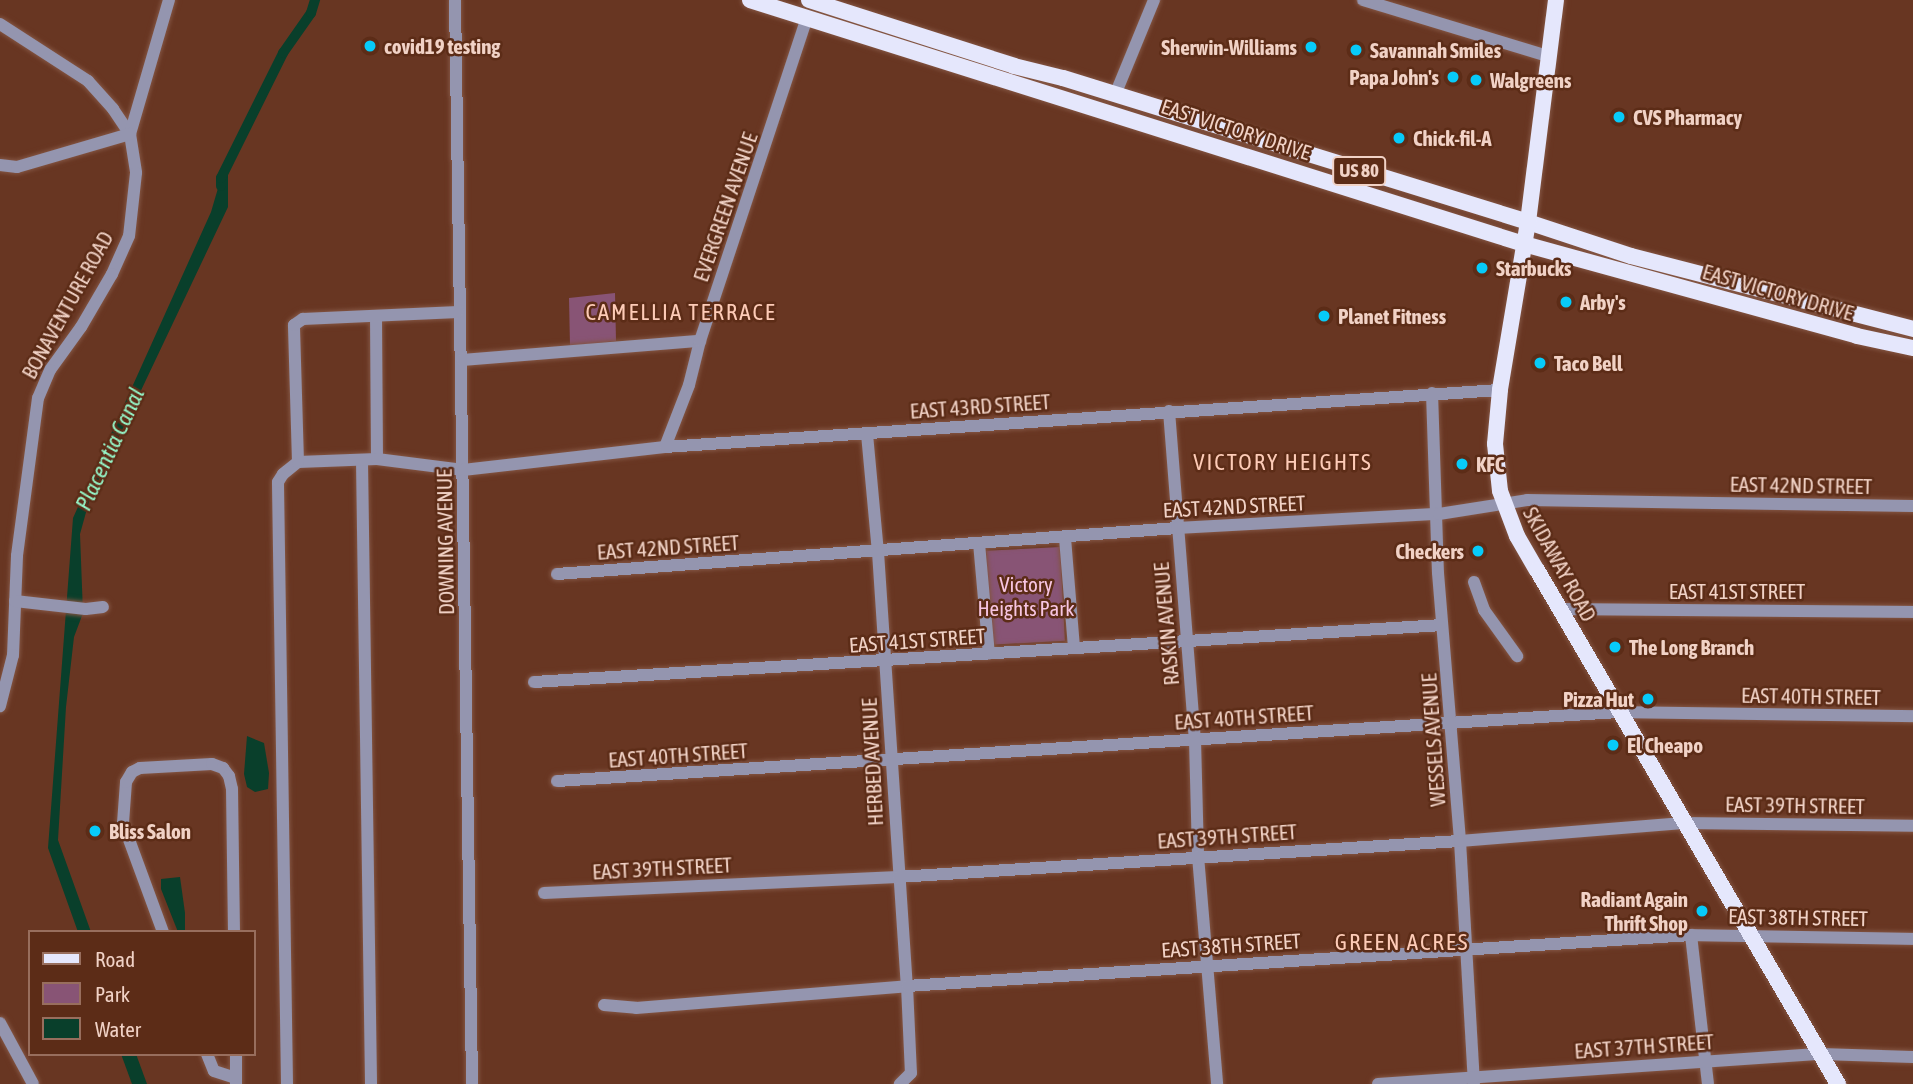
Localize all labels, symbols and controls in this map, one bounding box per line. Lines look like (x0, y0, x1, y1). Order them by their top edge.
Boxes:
place label: covid19 testing (384, 33, 500, 59)
place label: Sherwin-Williams (1161, 34, 1297, 60)
place label: Savannah Smiles (1370, 37, 1501, 63)
marker: covid19 testing (362, 38, 378, 54)
marker: Sherwin-Williams (1303, 39, 1319, 55)
marker: Savannah Smiles (1348, 42, 1364, 58)
place label: Papa John's (1349, 64, 1439, 90)
place label: Walgreens (1490, 67, 1571, 93)
marker: Papa John's (1445, 69, 1461, 85)
marker: Walgreens (1468, 72, 1484, 88)
street label: EAST VICTORY DRIVE (1158, 93, 1314, 165)
place label: CVS Pharmacy (1633, 104, 1742, 130)
marker: CVS Pharmacy (1611, 109, 1627, 125)
place label: Chick-fil-A (1413, 125, 1491, 151)
street label: EVERGREEN AVENUE (688, 129, 762, 285)
marker: Chick-fil-A (1391, 130, 1407, 146)
road number: US 80 (1331, 155, 1387, 186)
street label: BONAVENTURE ROAD (16, 227, 118, 383)
place label: Starbucks (1496, 255, 1571, 281)
street label: EAST VICTORY DRIVE (1700, 258, 1856, 326)
marker: Starbucks (1474, 260, 1490, 276)
place label: Arby's (1580, 289, 1626, 315)
marker: Arby's (1558, 294, 1574, 310)
district label: CAMELLIA TERRACE (587, 298, 775, 326)
place label: Planet Fitness (1338, 303, 1446, 329)
marker: Planet Fitness (1316, 308, 1332, 324)
place label: Taco Bell (1554, 350, 1623, 376)
marker: Taco Bell (1532, 355, 1548, 371)
water label: Placentia Canal (69, 383, 151, 515)
street label: EAST 43RD STREET (909, 389, 1051, 423)
district label: VICTORY HEIGHTS (1195, 448, 1371, 476)
place label: KFC (1476, 451, 1504, 477)
marker: KFC (1454, 456, 1470, 472)
street label: DOWNING AVENUE (431, 469, 459, 615)
street label: EAST 42ND STREET (1730, 471, 1872, 499)
street label: EAST 42ND STREET (1162, 490, 1306, 522)
street label: SKIDAWAY ROAD (1518, 502, 1602, 626)
street label: EAST 42ND STREET (596, 529, 740, 565)
place label: Checkers (1395, 538, 1464, 564)
marker: Checkers (1470, 543, 1486, 559)
street label: RASKIN AVENUE (1148, 561, 1184, 687)
park label: Victory Heights Park (977, 571, 1075, 621)
street label: EAST 41ST STREET (1669, 578, 1805, 604)
street label: EAST 41ST STREET (848, 623, 986, 657)
place label: The Long Branch (1629, 634, 1754, 660)
marker: The Long Branch (1607, 639, 1623, 655)
street label: WESSELS AVENUE (1416, 673, 1450, 807)
street label: EAST 40TH STREET (1741, 682, 1881, 710)
place label: Pizza Hut (1563, 686, 1634, 712)
marker: Pizza Hut (1640, 691, 1656, 707)
street label: HERBED AVENUE (856, 697, 888, 827)
street label: EAST 40TH STREET (1173, 700, 1315, 734)
place label: El Cheapo (1627, 732, 1703, 758)
marker: El Cheapo (1605, 737, 1621, 753)
street label: EAST 40TH STREET (607, 738, 749, 772)
street label: EAST 39TH STREET (1725, 791, 1865, 819)
place label: Bliss Salon (109, 818, 191, 844)
street label: EAST 39TH STREET (1156, 819, 1298, 853)
marker: Bliss Salon (87, 823, 103, 839)
street label: EAST 39TH STREET (592, 852, 732, 884)
place label: Radiant Again Thrift Shop (1580, 886, 1688, 936)
marker: Radiant Again Thrift Shop (1694, 903, 1710, 919)
street label: EAST 38TH STREET (1728, 903, 1868, 931)
street label: EAST 38TH STREET (1160, 928, 1302, 962)
district label: GREEN ACRES (1336, 928, 1468, 956)
legend (28, 930, 256, 1056)
text: Road (95, 947, 135, 971)
text: Park (95, 982, 130, 1006)
text: Water (95, 1017, 141, 1041)
street label: EAST 37TH STREET (1573, 1029, 1715, 1063)

